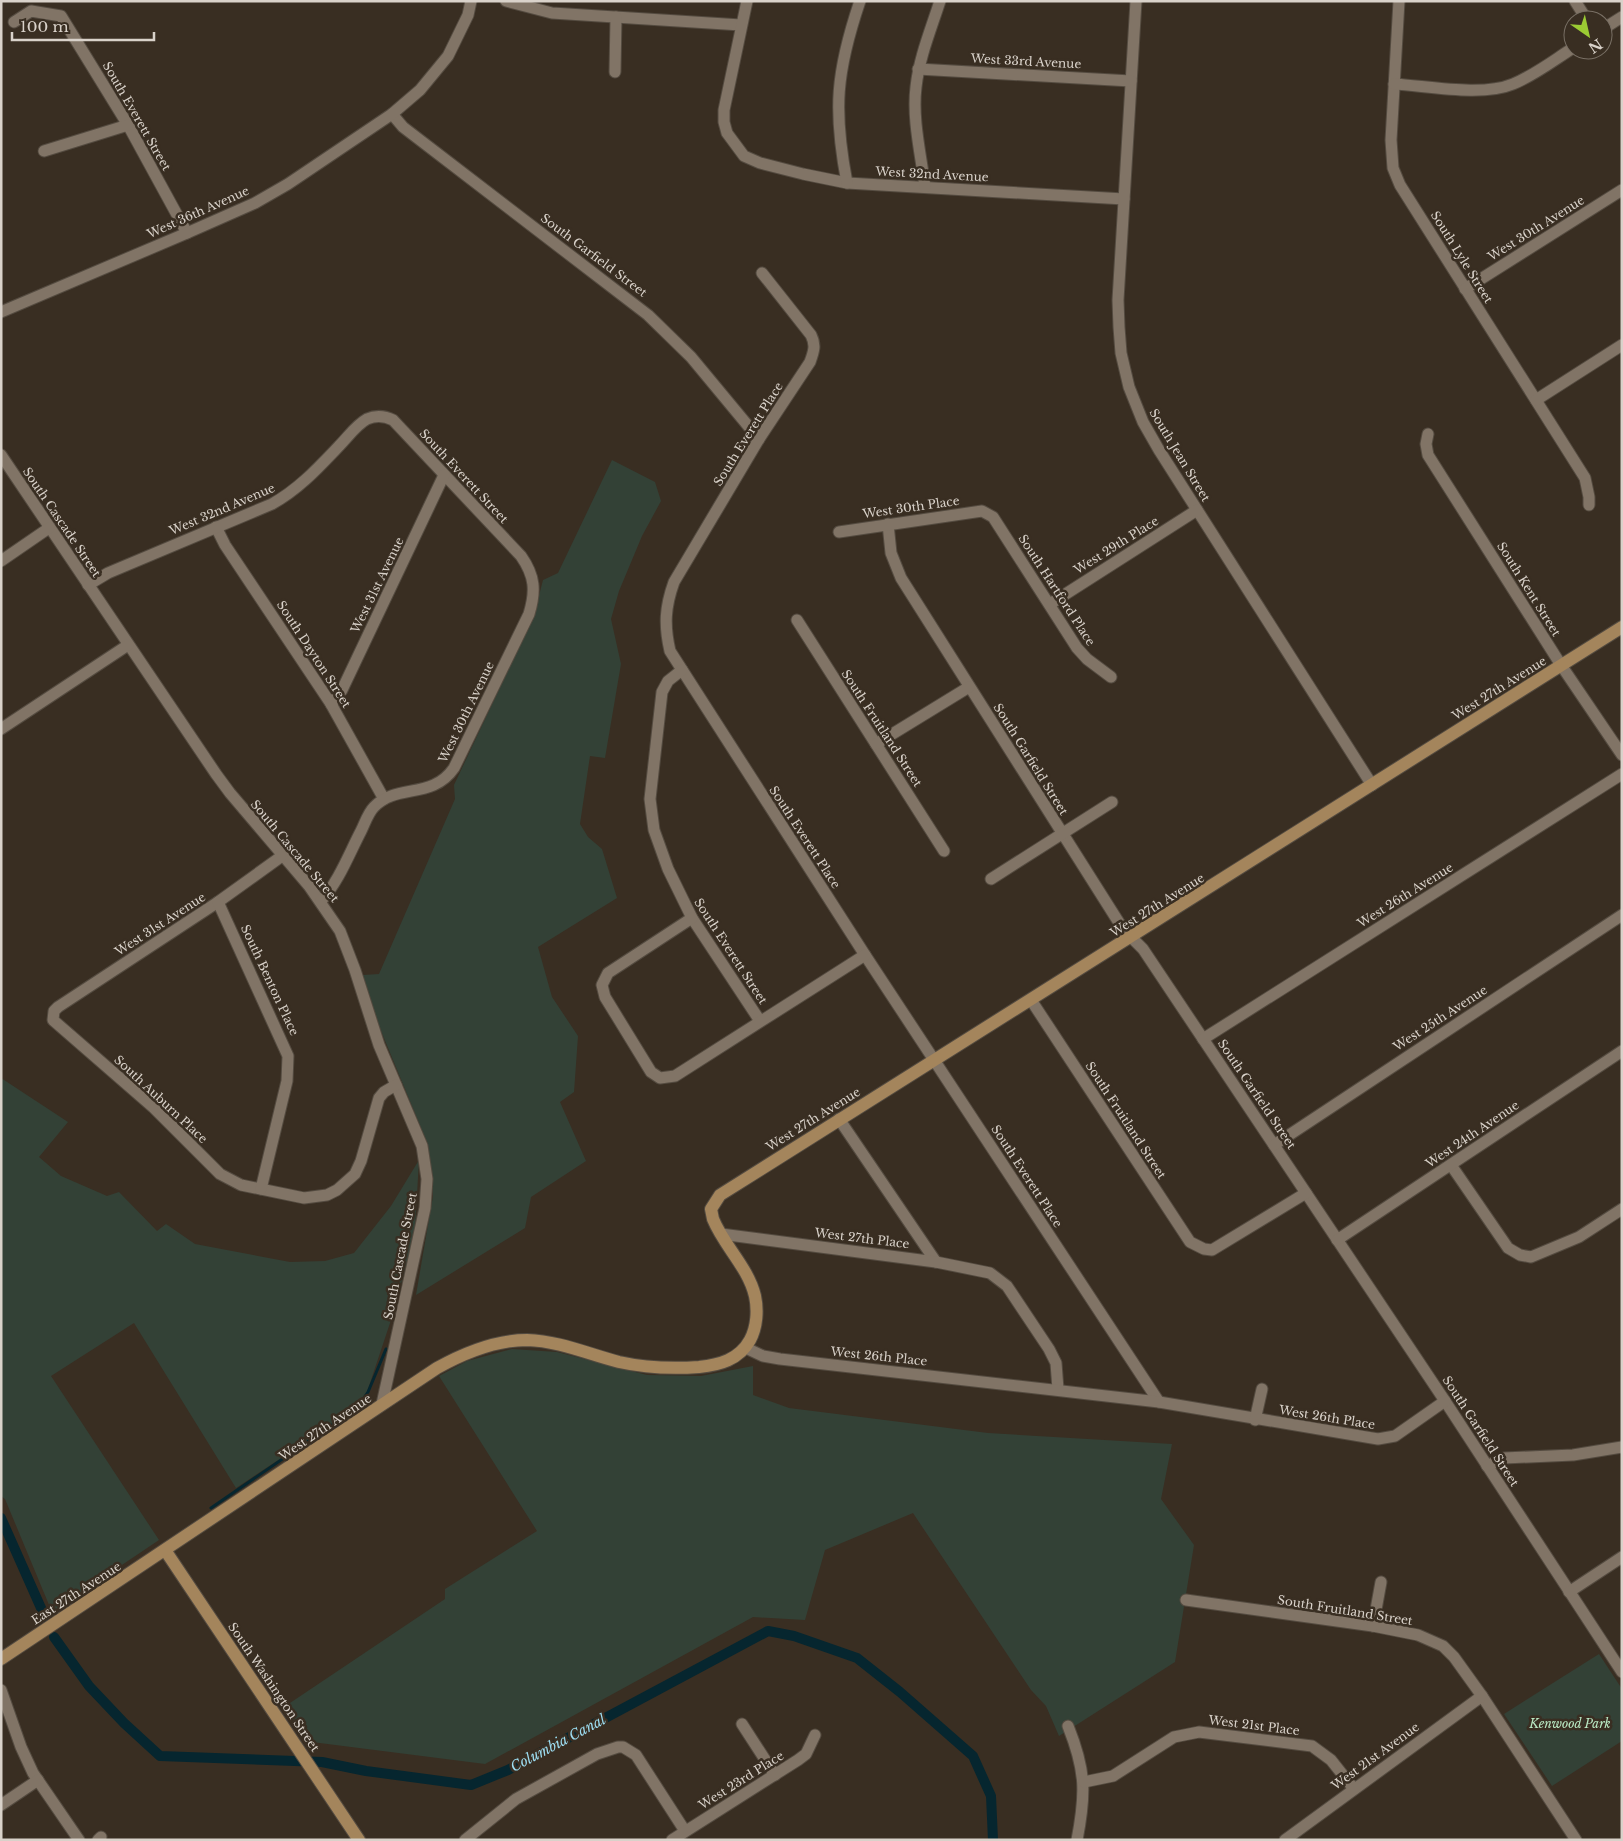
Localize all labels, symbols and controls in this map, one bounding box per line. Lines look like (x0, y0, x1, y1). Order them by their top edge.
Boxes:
scale bar (12, 10, 155, 42)
north arrow (1563, 10, 1613, 60)
text: 100 m (20, 17, 69, 36)
text: N (1585, 35, 1606, 57)
street label: West 33rd Avenue (969, 51, 1082, 71)
street label: South Everett Street (100, 59, 175, 174)
street label: West 32nd Avenue (874, 163, 989, 184)
street label: West 36th Avenue (144, 183, 251, 242)
street label: West 30th Avenue (1484, 192, 1587, 264)
street label: South Lyle Street (1428, 208, 1497, 306)
street label: South Garfield Street (538, 210, 650, 300)
street label: South Everett Place (710, 379, 786, 489)
street label: South Jean Street (1146, 406, 1214, 505)
street label: South Everett Street (416, 426, 512, 527)
street label: South Cascade Street (20, 464, 105, 580)
street label: West 32nd Avenue (166, 480, 277, 538)
street label: West 30th Place (861, 493, 961, 521)
street label: West 29th Place (1070, 513, 1161, 578)
street label: South Hartford Place (1015, 531, 1099, 649)
street label: West 31st Avenue (347, 534, 407, 636)
street label: South Kent Street (1494, 539, 1564, 639)
street label: South Dayton Street (274, 598, 354, 711)
street label: West 27th Avenue (1448, 653, 1549, 724)
street label: West 30th Avenue (435, 659, 497, 766)
street label: South Fruitland Street (838, 667, 926, 790)
street label: South Garfield Street (990, 700, 1072, 818)
street label: South Everett Place (766, 783, 844, 891)
street label: South Cascade Street (248, 797, 343, 906)
street label: West 26th Avenue (1354, 859, 1456, 931)
street label: West 27th Avenue (1106, 870, 1207, 941)
street label: West 31st Avenue (111, 889, 208, 959)
street label: South Everett Street (691, 895, 771, 1007)
street label: South Benton Place (238, 922, 302, 1038)
street label: West 25th Avenue (1389, 982, 1490, 1055)
street label: South Garfield Street (1215, 1036, 1300, 1152)
street label: South Auburn Place (111, 1052, 211, 1146)
street label: South Fruitland Street (1082, 1059, 1170, 1182)
street label: West 27th Avenue (762, 1084, 863, 1155)
street label: West 24th Avenue (1422, 1097, 1522, 1171)
street label: South Everett Place (988, 1122, 1066, 1230)
street label: South Cascade Street (380, 1191, 420, 1321)
street label: West 27th Place (813, 1225, 910, 1251)
street label: West 26th Place (829, 1343, 928, 1369)
street label: South Garfield Street (1440, 1373, 1523, 1490)
street label: West 27th Avenue (275, 1390, 374, 1464)
street label: West 26th Place (1277, 1402, 1376, 1432)
street label: East 27th Avenue (28, 1558, 124, 1628)
street label: South Fruitland Street (1276, 1592, 1414, 1628)
street label: South Washington Street (225, 1620, 323, 1755)
water label: Columbia Canal (507, 1710, 609, 1776)
street label: West 21st Place (1207, 1712, 1301, 1738)
park label: Kenwood Park (1528, 1716, 1611, 1731)
street label: West 21st Avenue (1327, 1719, 1422, 1793)
street label: West 23rd Place (695, 1748, 786, 1813)

